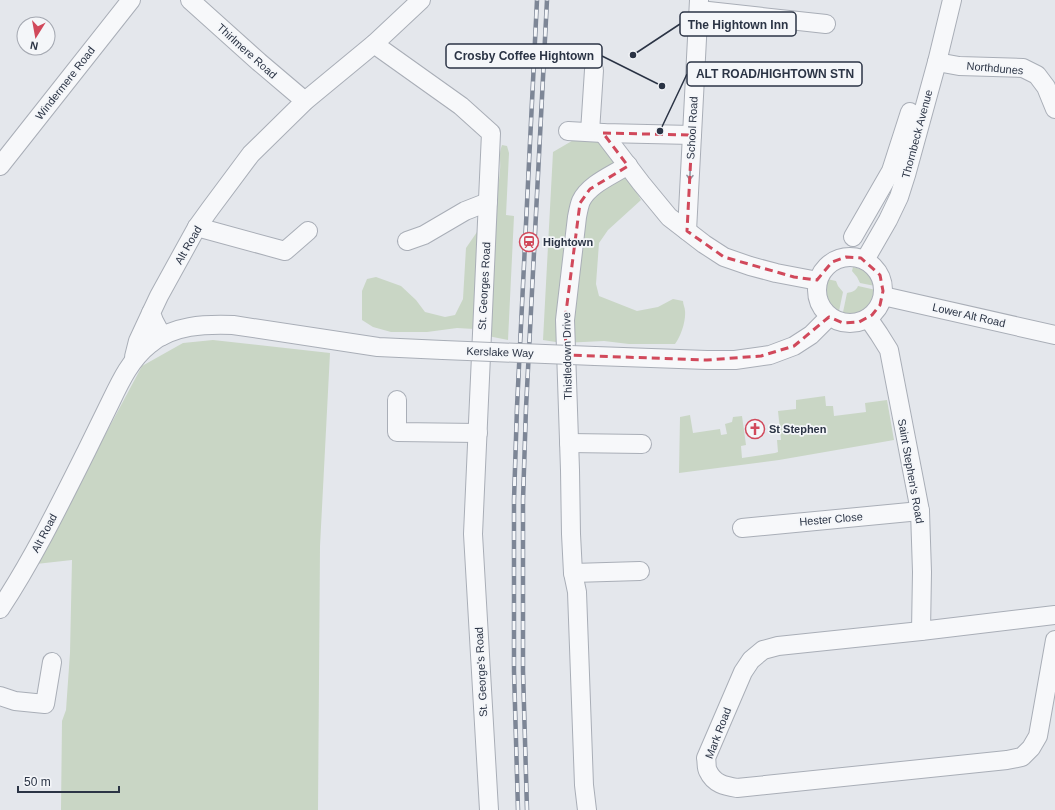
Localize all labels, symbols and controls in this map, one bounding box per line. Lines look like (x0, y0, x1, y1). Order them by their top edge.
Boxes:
callout: The Hightown Inn (680, 12, 796, 36)
north arrow (16, 16, 56, 56)
text: The Hightown Inn (688, 18, 788, 32)
street label: Thirlmere Road (215, 21, 279, 81)
text: N (29, 39, 39, 52)
street label: Windermere Road (33, 44, 97, 122)
callout: Crosby Coffee Hightown (446, 44, 602, 68)
text: Crosby Coffee Hightown (454, 49, 594, 63)
street label: Northdunes (966, 60, 1024, 76)
callout: ALT ROAD/HIGHTOWN STN (687, 62, 862, 86)
text: ALT ROAD/HIGHTOWN STN (696, 67, 854, 81)
street label: Thornbeck Avenue (899, 88, 935, 180)
street label: School Road (684, 96, 700, 160)
one-way arrow (686, 167, 694, 180)
street label: Alt Road (172, 224, 204, 266)
station icon: Hightown (518, 231, 540, 253)
place label: Hightown (543, 236, 593, 248)
street label: St. Georges Road (476, 242, 492, 330)
street label: Lower Alt Road (931, 301, 1007, 329)
street label: Thistledown Drive (560, 312, 574, 400)
street label: Kerslake Way (466, 345, 534, 359)
church icon: St Stephen (744, 418, 766, 440)
street label: Saint Stephen's Road (896, 418, 926, 524)
place label: St Stephen (769, 423, 827, 435)
street label: Hester Close (799, 510, 863, 528)
street label: Alt Road (29, 512, 59, 554)
street label: St. George's Road (473, 627, 489, 717)
street label: Mark Road (703, 706, 733, 760)
scale bar (18, 768, 119, 794)
text: 50 m (24, 775, 51, 789)

